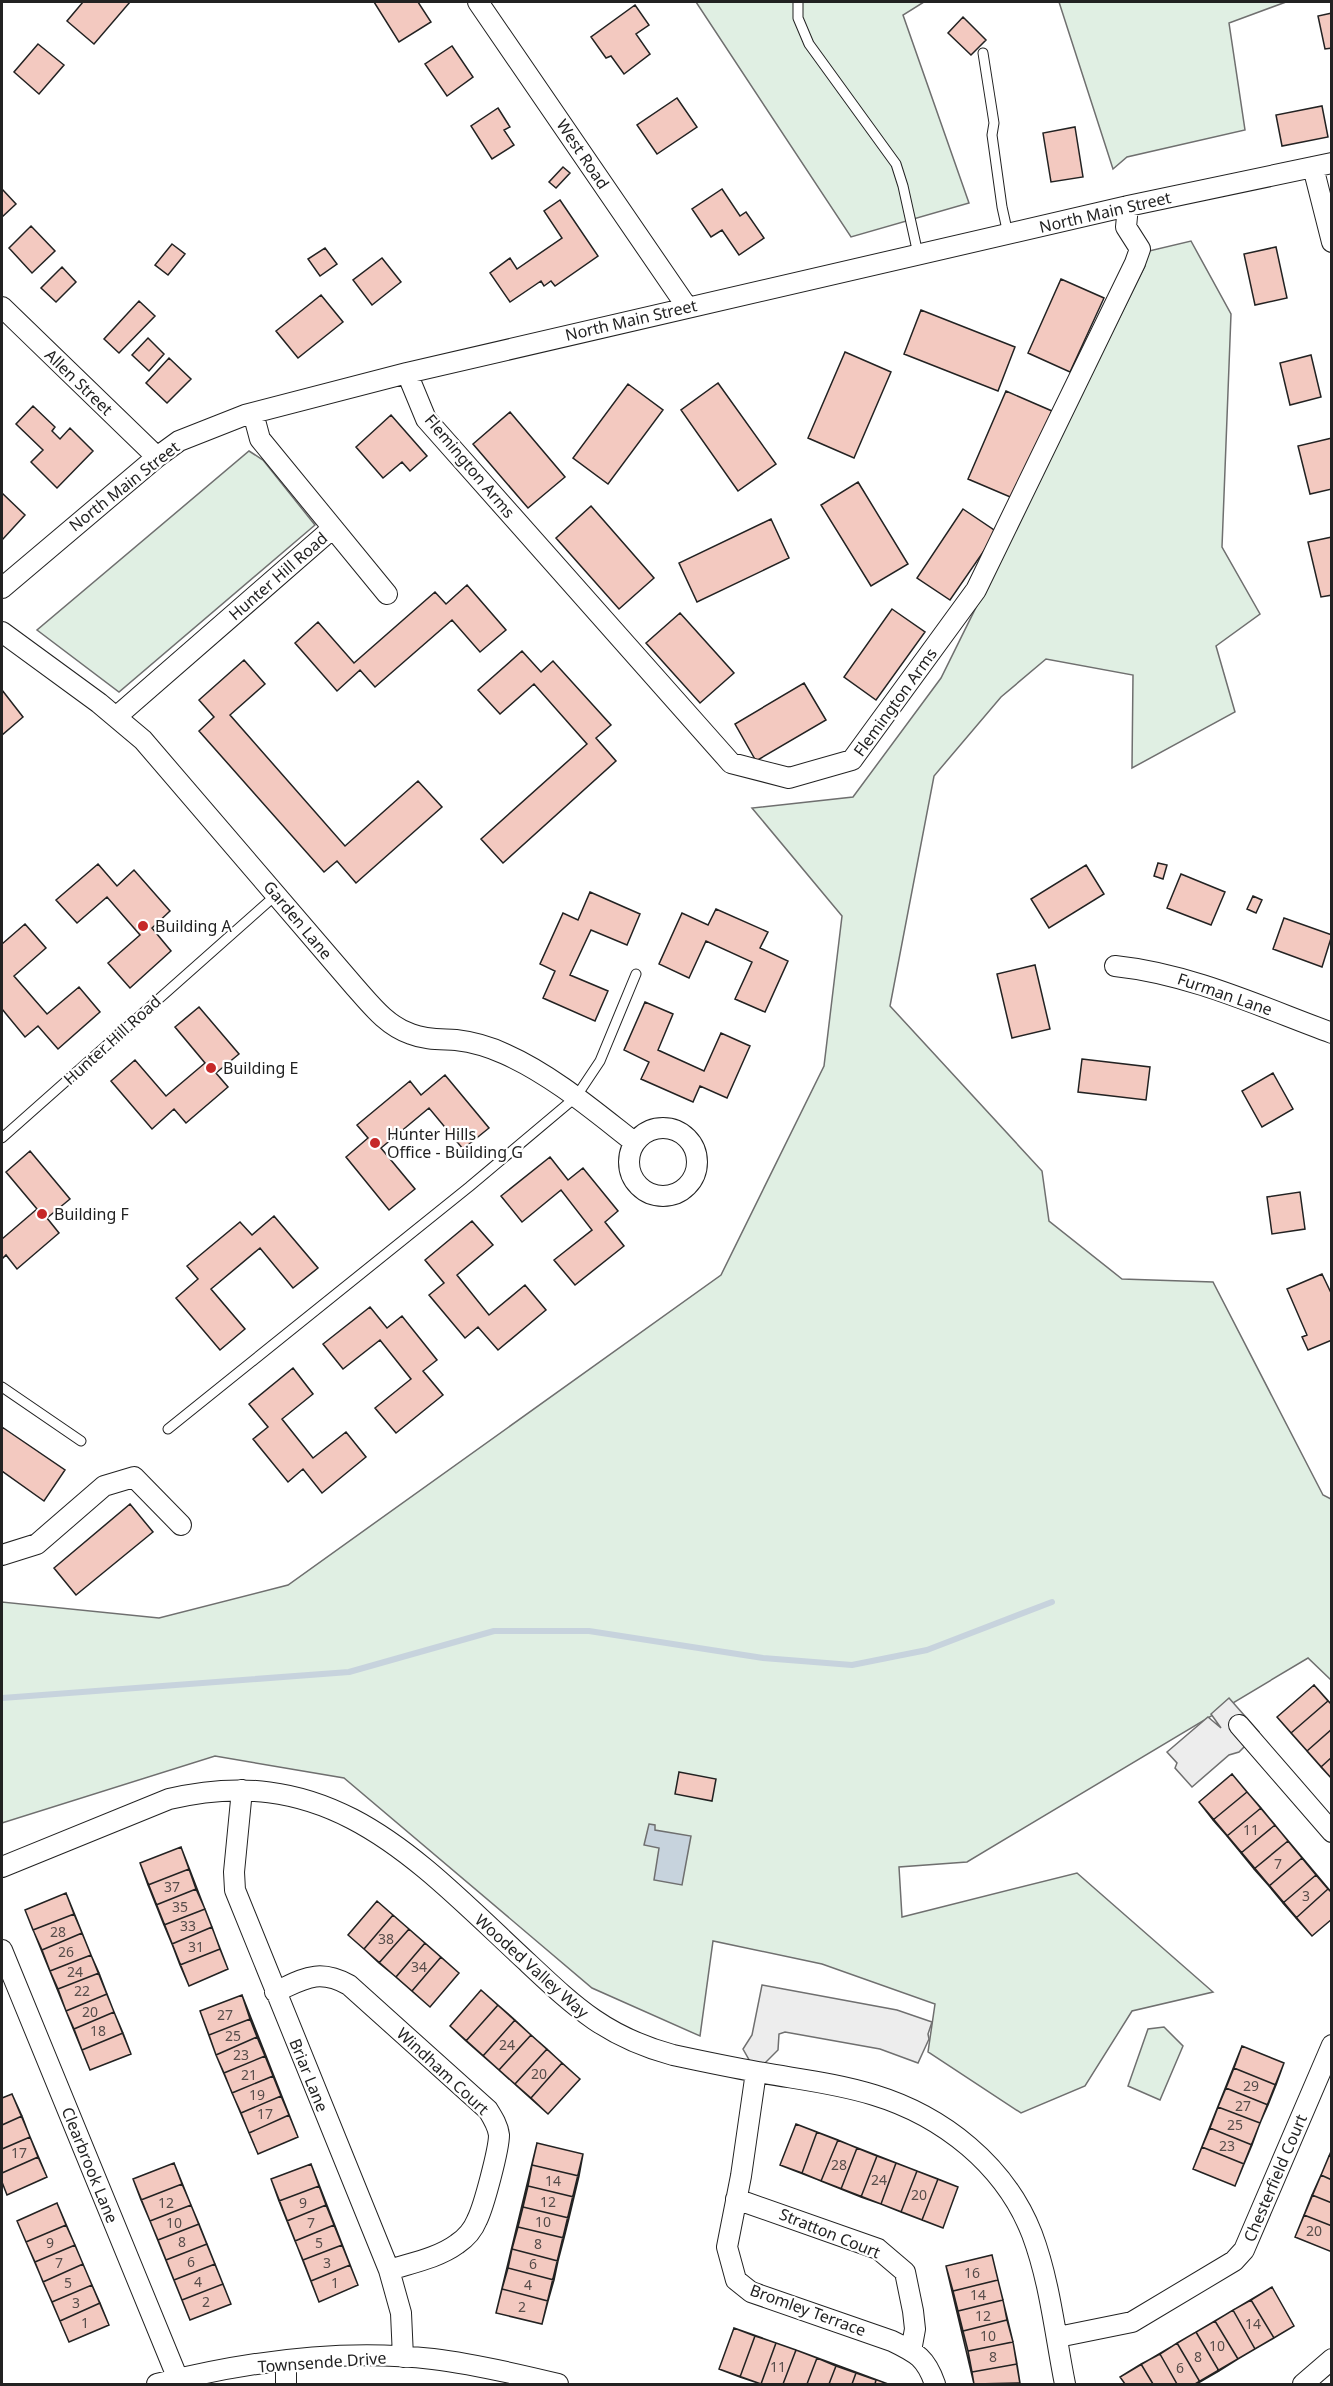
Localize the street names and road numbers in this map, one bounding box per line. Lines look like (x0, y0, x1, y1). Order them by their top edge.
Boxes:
street label: West Road (552, 115, 614, 193)
street label: North Main Street (1037, 186, 1173, 238)
street label: North Main Street (563, 294, 699, 346)
street label: Allen Street (40, 344, 118, 420)
street label: Flemington Arms (420, 409, 520, 523)
street label: North Main Street (64, 436, 184, 536)
street label: Hunter Hill Road (224, 527, 332, 625)
street label: Flemington Arms (848, 643, 942, 761)
street label: Garden Lane (259, 876, 337, 964)
street label: Furman Lane (1175, 967, 1275, 1021)
street label: Hunter Hill Road (59, 990, 165, 1090)
street label: Wooded Valley Way (470, 1909, 594, 2024)
street label: Windham Court (392, 2022, 494, 2120)
street label: Briar Lane (284, 2035, 334, 2115)
street label: Clearbrook Lane (57, 2104, 123, 2226)
street label: Chesterfield Court (1238, 2110, 1312, 2245)
street label: Stratton Court (776, 2203, 884, 2263)
street label: Bromley Terrace (747, 2279, 869, 2341)
street label: Townsende Drive (257, 2347, 387, 2377)

